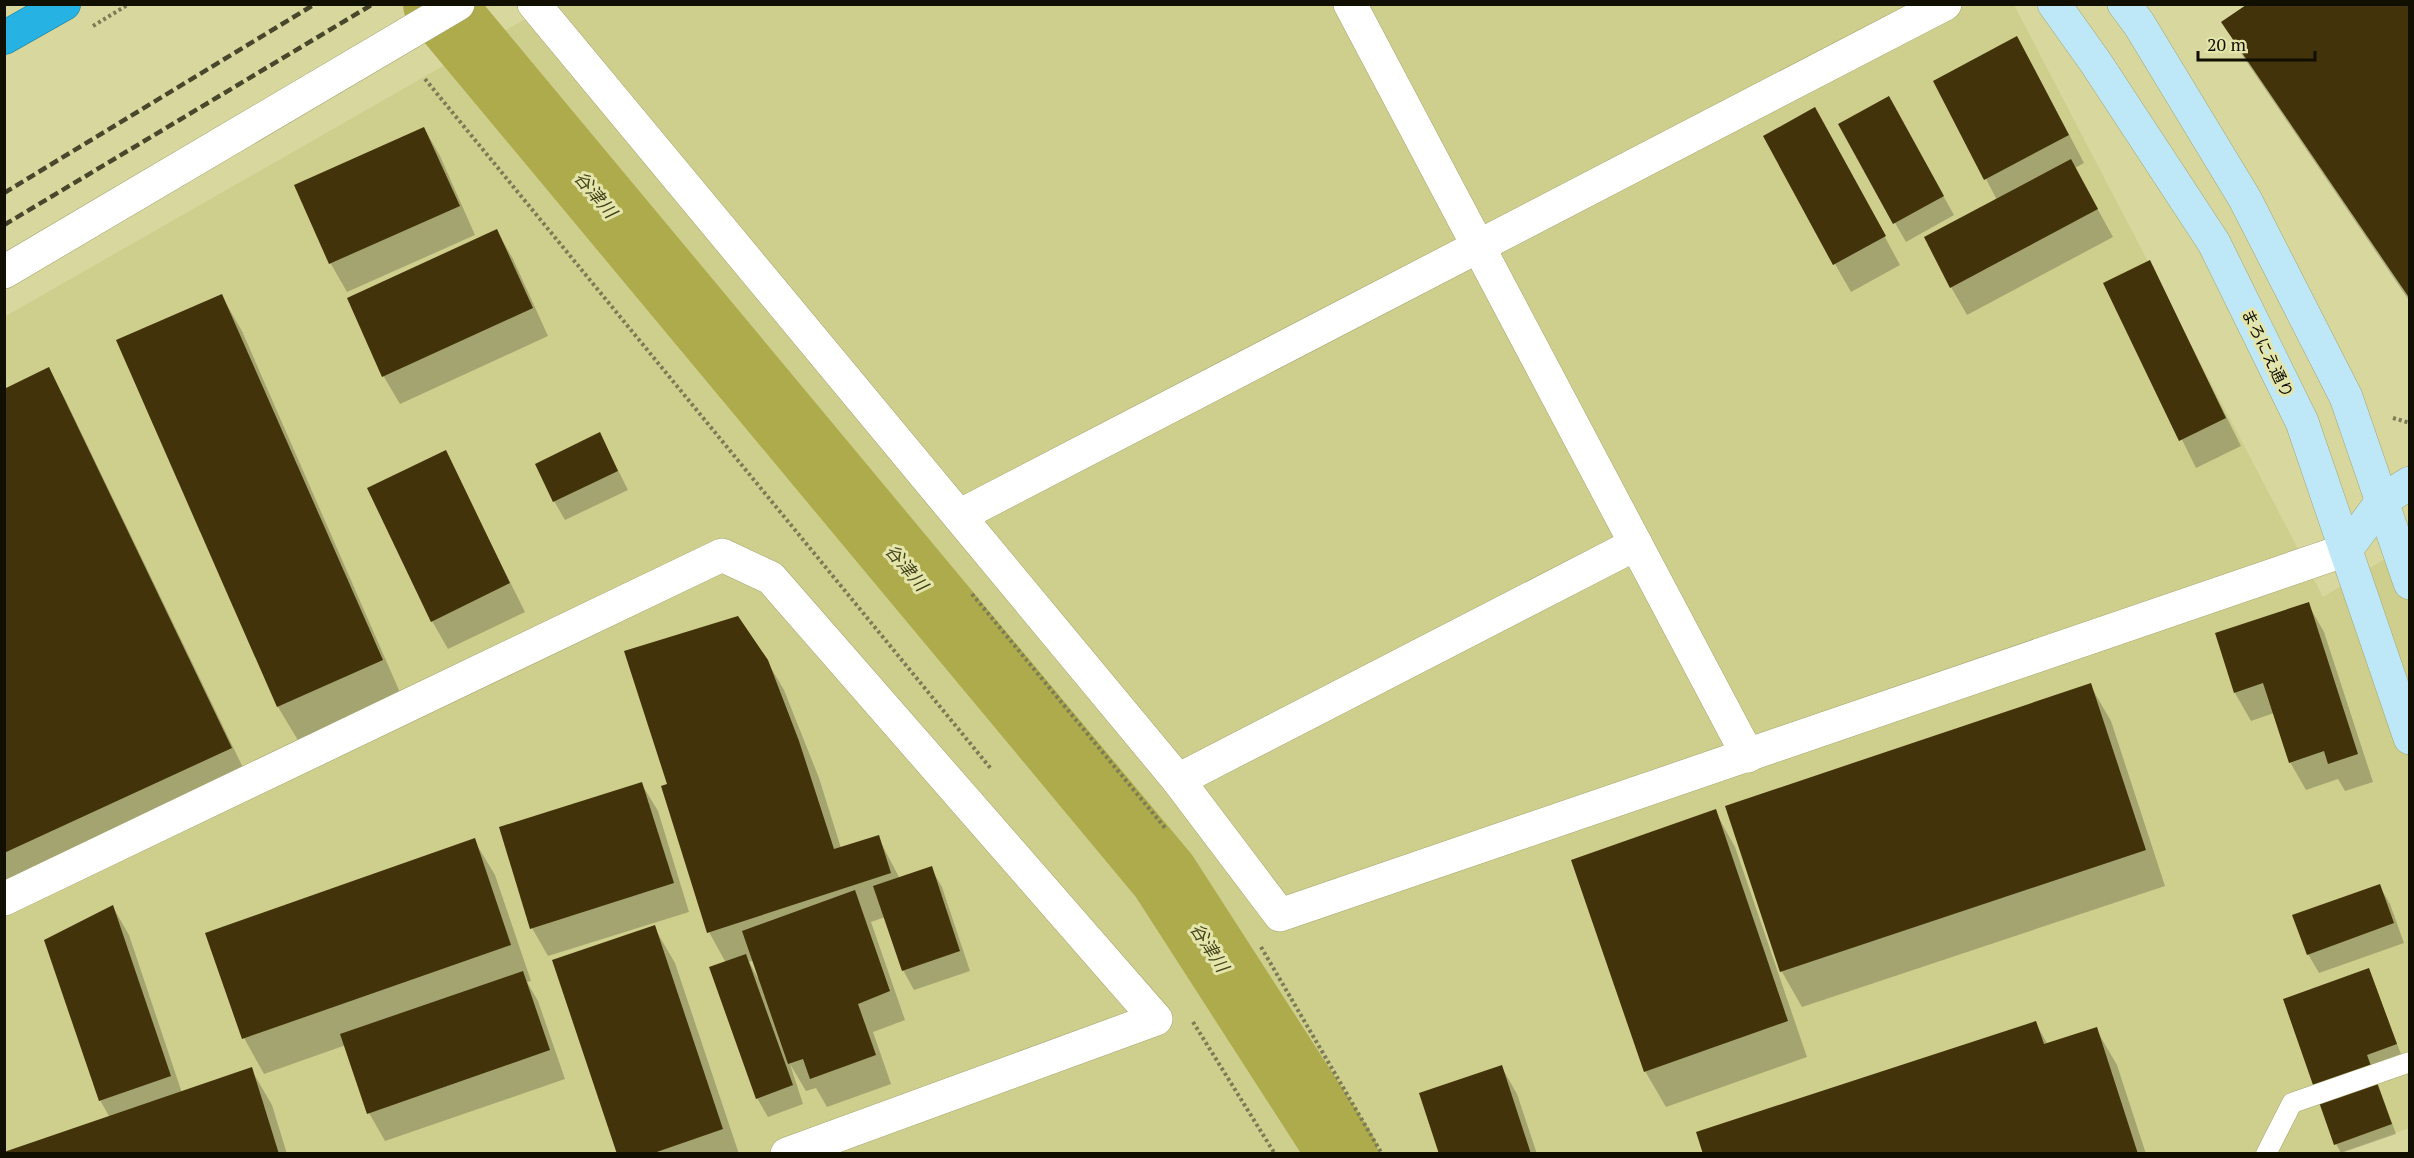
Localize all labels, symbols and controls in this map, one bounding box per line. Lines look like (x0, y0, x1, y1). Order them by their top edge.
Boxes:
scale bar (2198, 24, 2315, 62)
text: 20 m (2207, 32, 2247, 56)
water label: 谷津川 (569, 166, 624, 224)
street label: まろにえ通り (2237, 305, 2299, 401)
water label: 谷津川 (880, 539, 935, 597)
water label: 谷津川 (1185, 918, 1236, 978)

